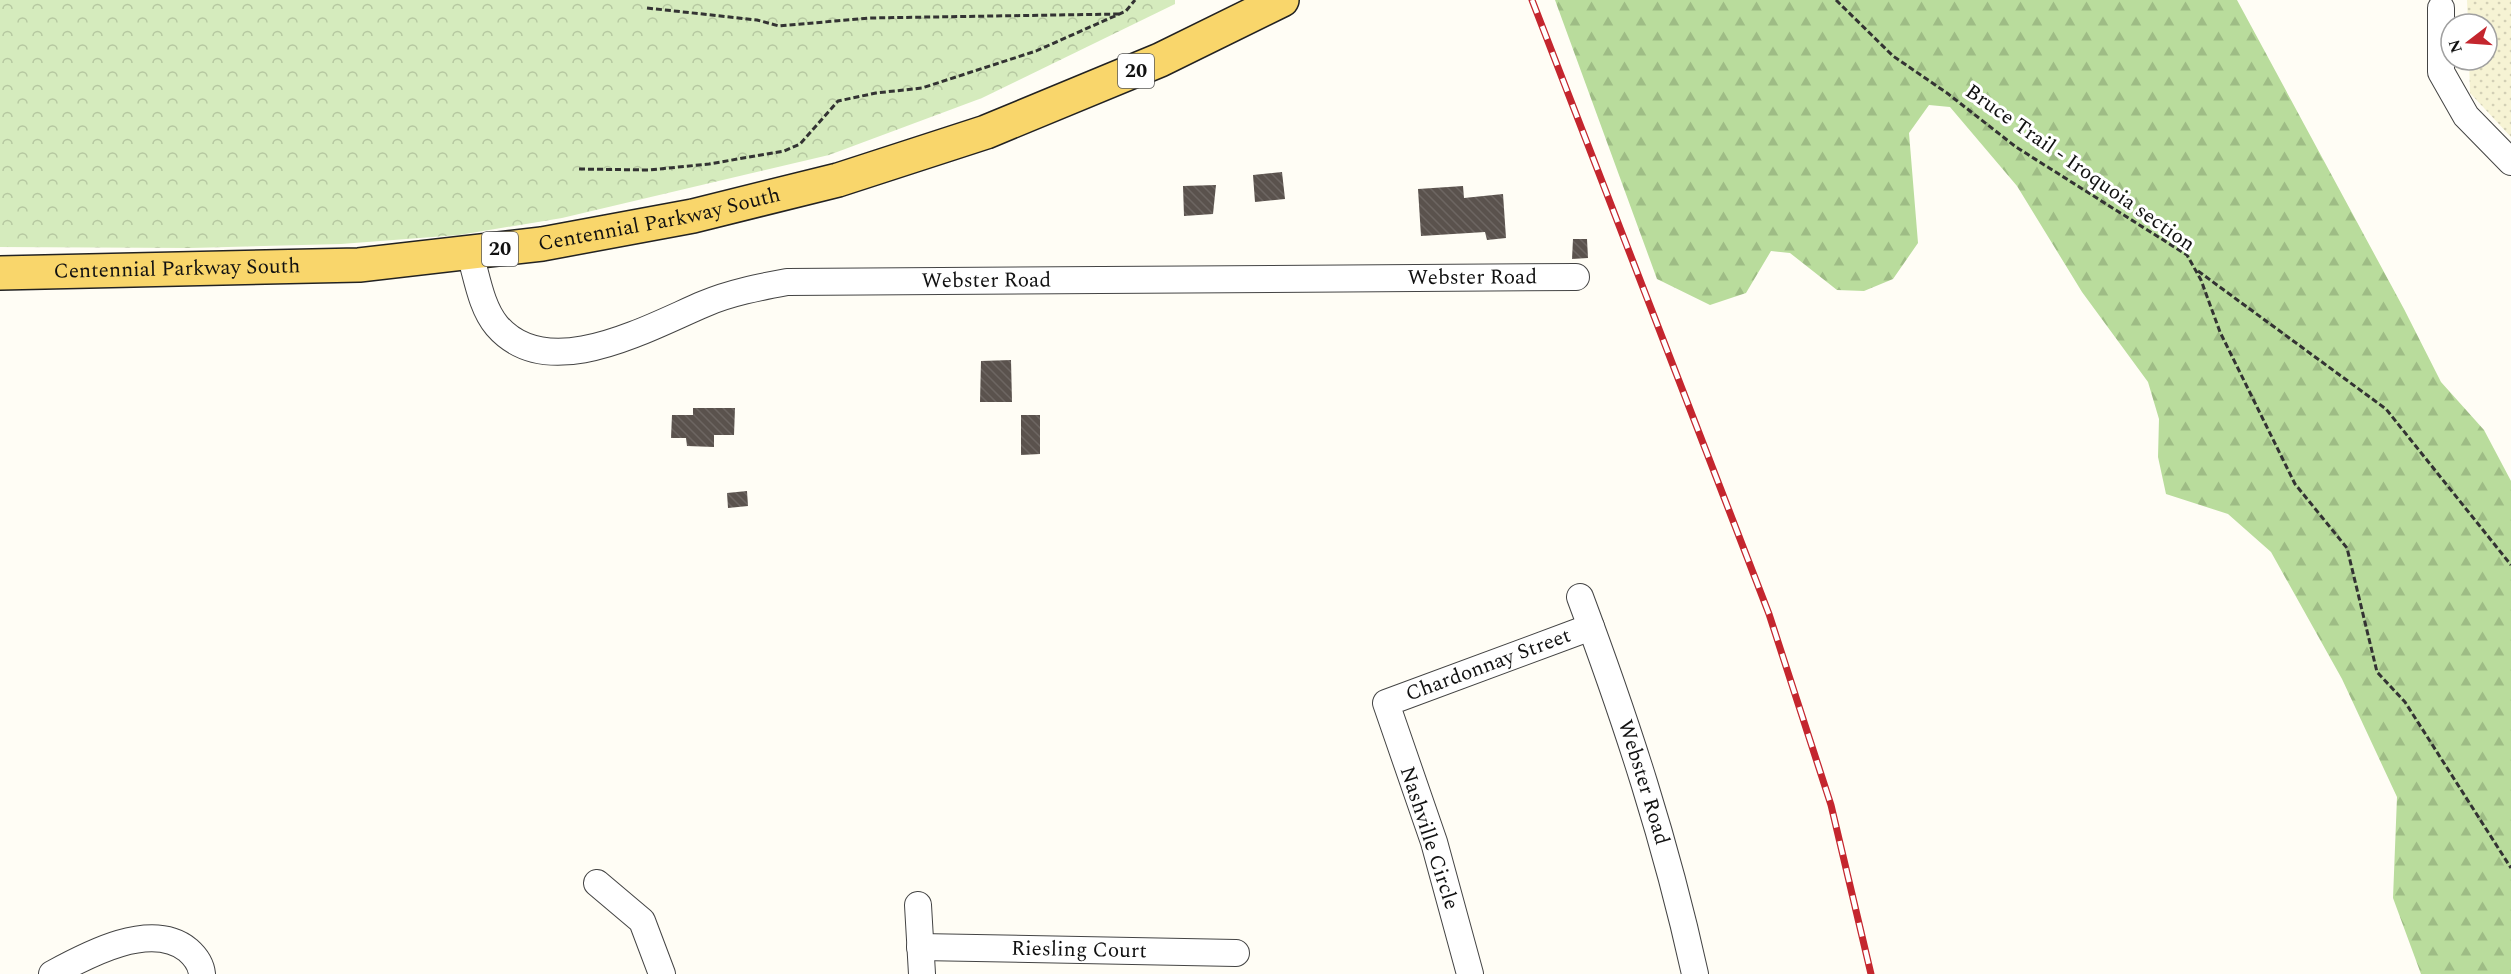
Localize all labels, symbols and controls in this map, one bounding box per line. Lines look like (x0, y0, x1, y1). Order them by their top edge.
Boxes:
north arrow (2439, 12, 2499, 72)
text: N (2442, 36, 2469, 56)
road number: 20 (1118, 54, 1154, 88)
street label: Bruce Trail - Iroquoia section (1958, 76, 2202, 260)
street label: Centennial Parkway South (535, 179, 784, 260)
road number: 20 (482, 232, 518, 266)
street label: Centennial Parkway South (53, 250, 301, 288)
street label: Webster Road (1407, 261, 1537, 294)
street label: Webster Road (921, 264, 1051, 297)
street label: Chardonnay Street (1401, 620, 1576, 710)
street label: Webster Road (1609, 716, 1678, 849)
street label: Nashville Circle (1391, 762, 1467, 914)
street label: Riesling Court (1011, 933, 1147, 967)

